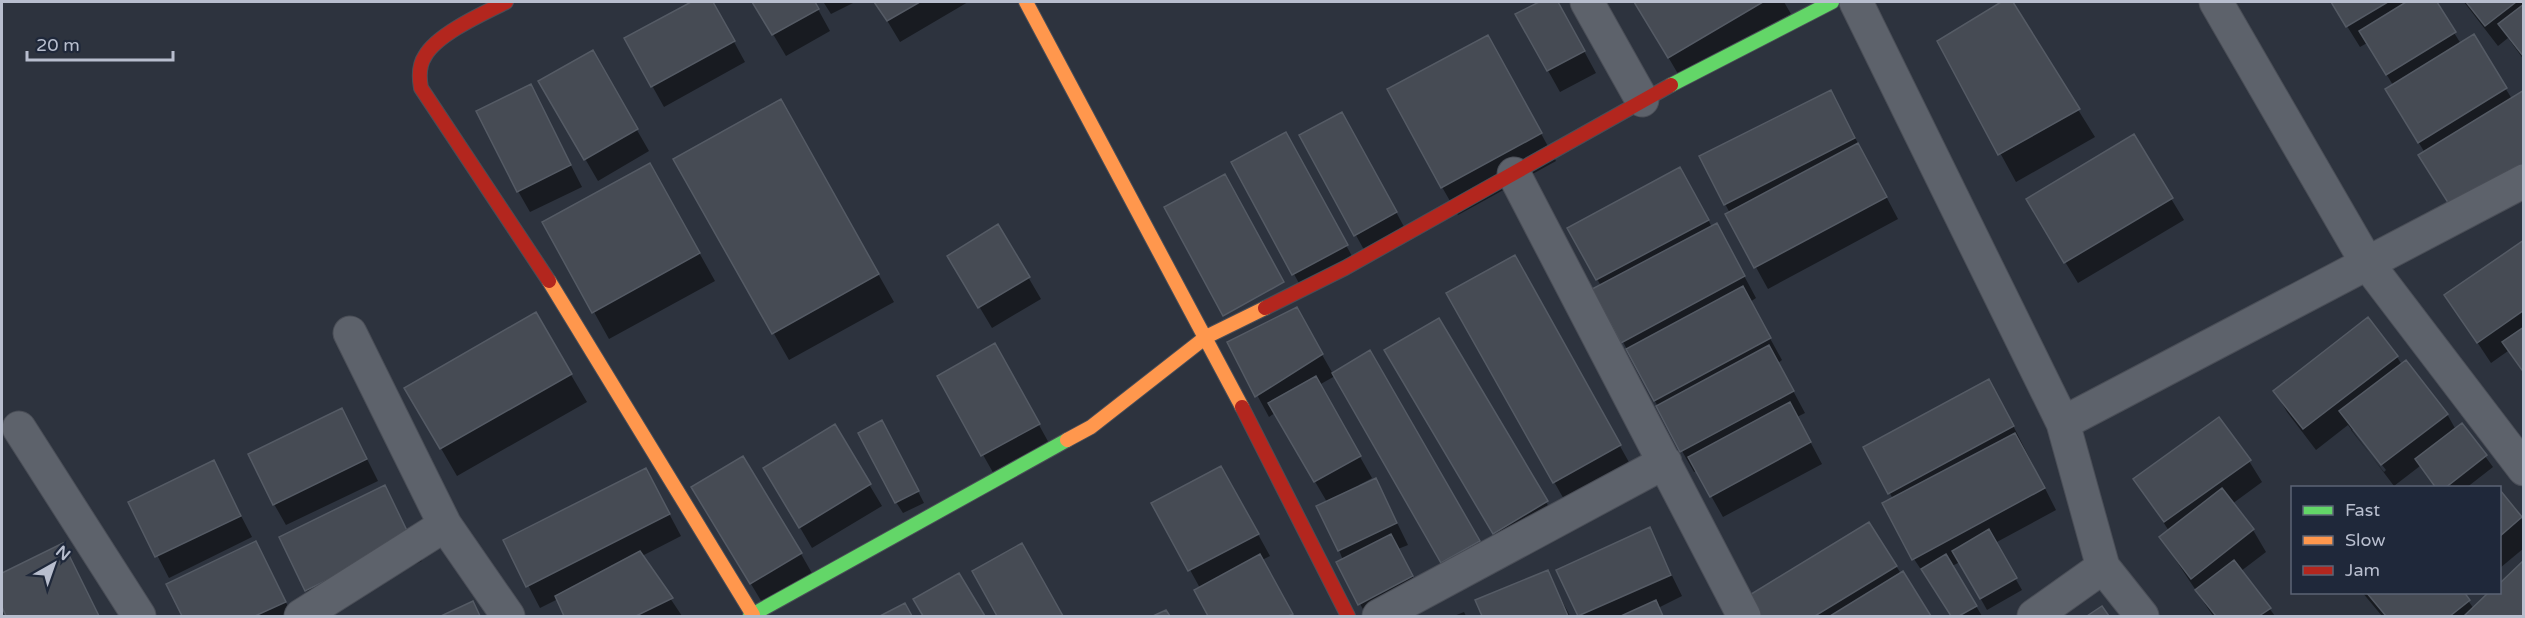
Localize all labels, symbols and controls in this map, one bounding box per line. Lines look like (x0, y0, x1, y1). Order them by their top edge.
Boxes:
scale bar (27, 24, 172, 62)
text: 20 m (36, 34, 80, 56)
legend (2291, 486, 2501, 594)
text: Fast (2345, 499, 2380, 521)
text: Slow (2345, 529, 2386, 551)
north arrow (24, 534, 84, 594)
text: N (52, 541, 74, 565)
text: Jam (2345, 559, 2380, 581)

